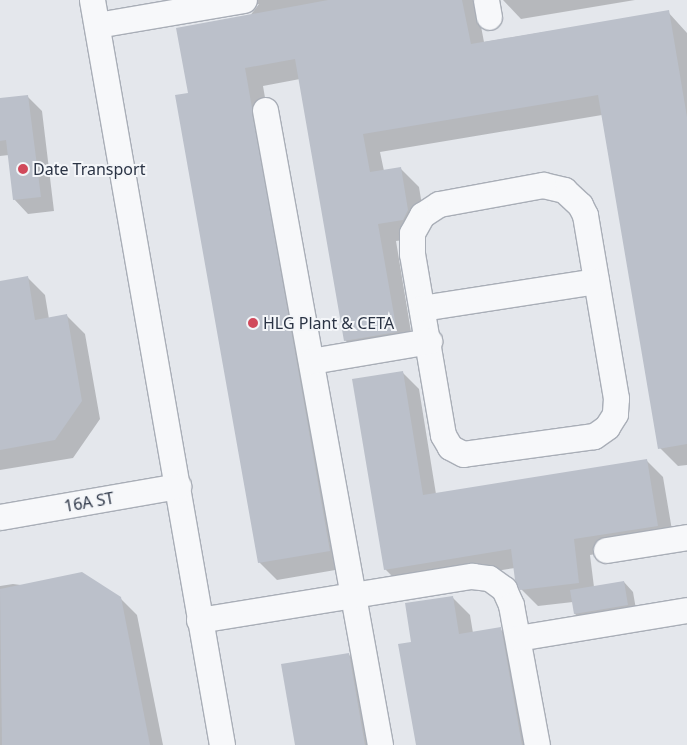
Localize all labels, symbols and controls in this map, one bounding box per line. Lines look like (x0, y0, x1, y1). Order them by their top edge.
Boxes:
place label: Date Transport (33, 159, 145, 179)
marker: Date Transport (17, 163, 29, 175)
place label: HLG Plant & CETA (263, 313, 394, 333)
marker: HLG Plant & CETA (247, 317, 259, 329)
street label: 16A ST (63, 488, 115, 516)

